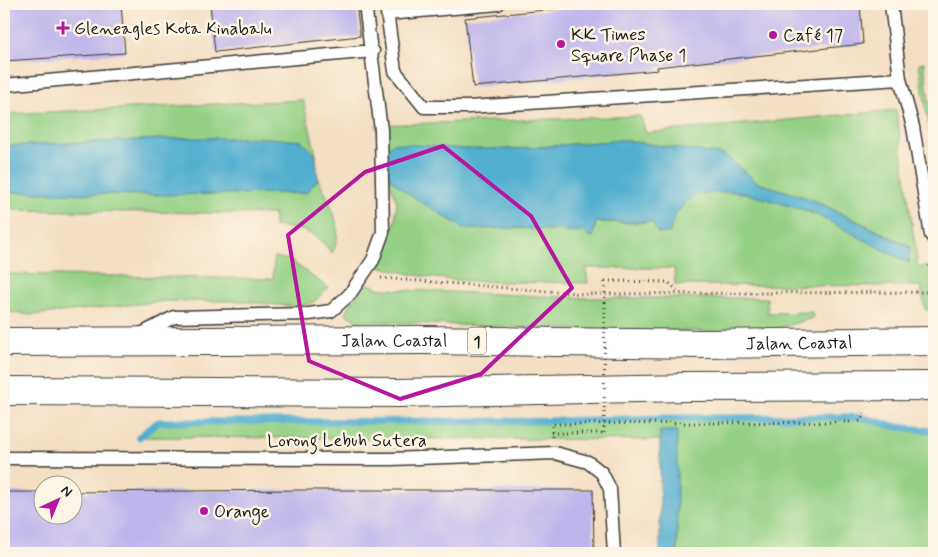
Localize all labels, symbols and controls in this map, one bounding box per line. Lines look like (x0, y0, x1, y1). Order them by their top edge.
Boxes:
place label: Gleneagles Kota Kinabalu (74, 17, 272, 41)
marker: Gleneagles Kota Kinabalu (56, 21, 70, 35)
place label: KK Times Square Phase 1 (571, 23, 686, 68)
place label: Café 17 (783, 24, 843, 48)
marker: Café 17 (767, 29, 779, 41)
marker: KK Times Square Phase 1 (555, 38, 567, 50)
road number: 1 (468, 328, 486, 354)
street label: Jalan Coastal (341, 329, 447, 353)
street label: Jalan Coastal (745, 331, 852, 356)
street label: Lorong Lebuh Sutera (267, 429, 427, 455)
north arrow (32, 474, 82, 524)
text: N (57, 482, 76, 501)
place label: Orange (214, 500, 269, 525)
marker: Orange (198, 505, 210, 517)

